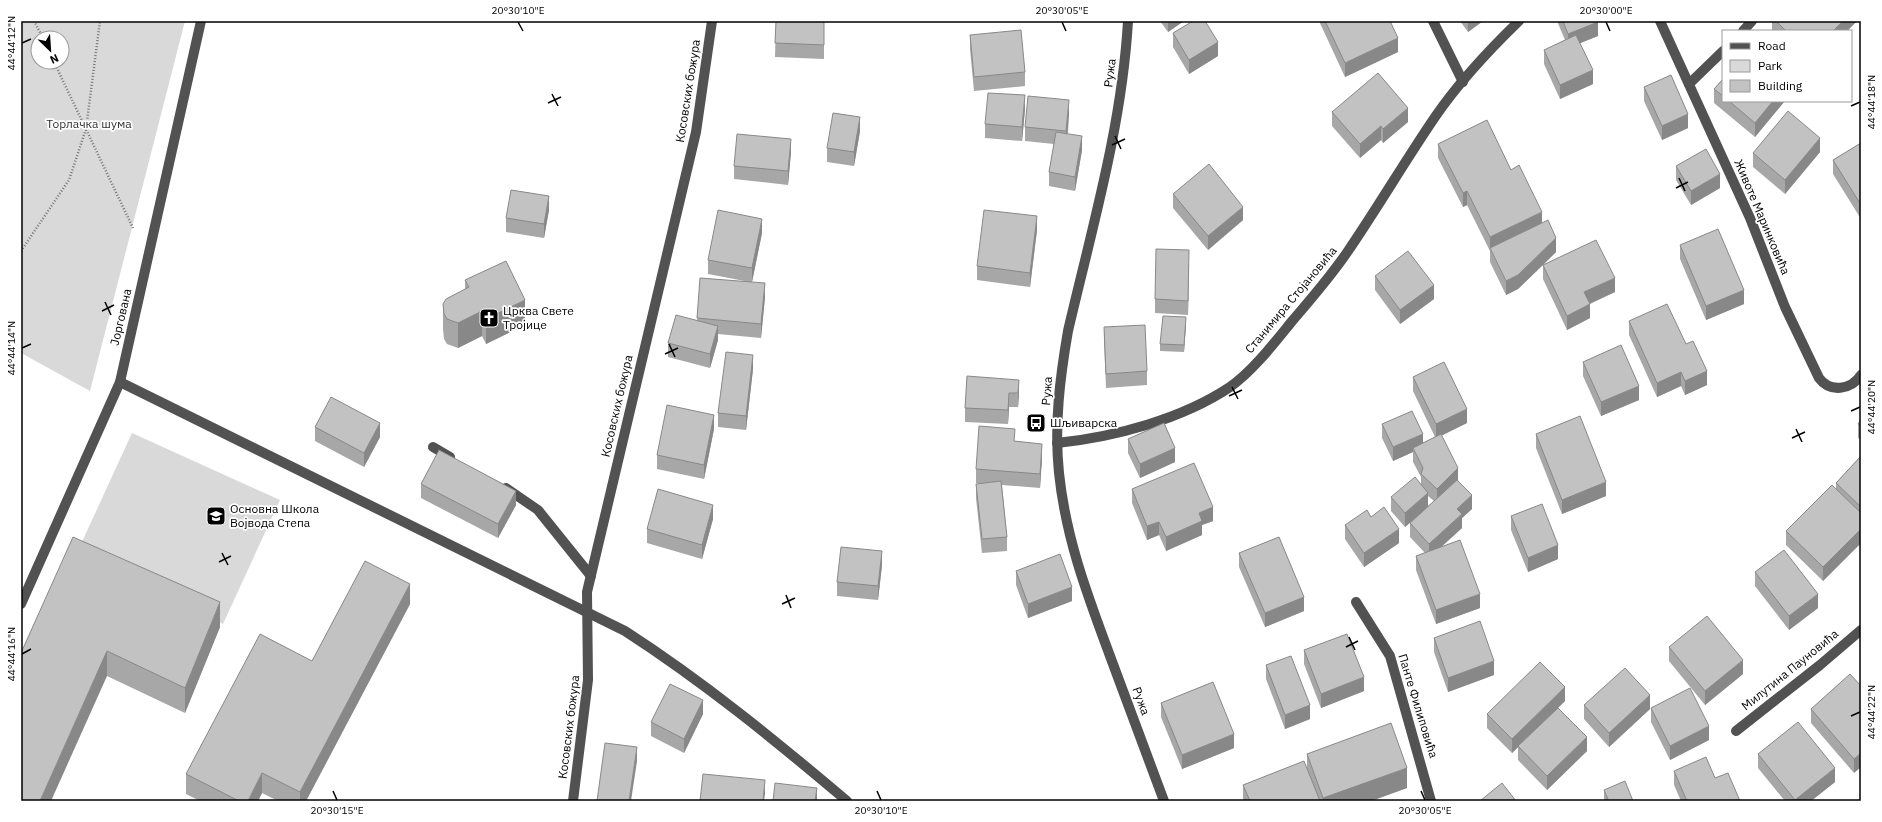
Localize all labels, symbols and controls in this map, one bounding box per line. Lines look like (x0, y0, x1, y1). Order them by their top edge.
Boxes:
text: 20°30'10"E (491, 4, 545, 17)
text: 20°30'05"E (1035, 4, 1089, 17)
text: 20°30'00"E (1579, 4, 1633, 17)
text: 44°44'12"N (5, 16, 18, 70)
north arrow (30, 30, 70, 70)
legend (1722, 30, 1852, 102)
street label: Косовских божура (672, 38, 703, 144)
text: Road (1758, 38, 1786, 53)
text: N (48, 51, 61, 67)
street label: Ружа (1100, 57, 1119, 88)
text: Park (1758, 58, 1783, 73)
text: 44°44'18"N (1865, 75, 1878, 129)
text: Building (1758, 78, 1803, 93)
park label: Торлачка шума (46, 116, 132, 131)
street label: Животе Маринковића (1731, 157, 1794, 277)
street label: Станимира Стојановића (1242, 243, 1340, 356)
street label: Јоргована (107, 286, 134, 347)
place label: Црква Свете Тројице (503, 303, 574, 332)
church icon: Црква Свете Тројице (478, 307, 500, 329)
text: 44°44'14"N (5, 321, 18, 375)
street label: Косовских божура (597, 353, 636, 458)
street label: Ружа (1038, 375, 1055, 406)
text: 44°44'20"N (1865, 380, 1878, 434)
bus stop icon: Шљиварска (1025, 412, 1047, 434)
place label: Шљиварска (1050, 415, 1118, 430)
place label: Основна Школа Војвода Степа (230, 501, 320, 530)
school or university icon: Основна Школа Војвода Степа (205, 505, 227, 527)
street label: Милутина Пауновића (1738, 626, 1842, 713)
text: 44°44'16"N (5, 627, 18, 681)
street label: Панте Филиповића (1395, 652, 1442, 760)
street label: Косовских божура (555, 674, 582, 780)
street label: Ружа (1129, 685, 1154, 718)
text: 44°44'22"N (1865, 685, 1878, 739)
text: 20°30'15"E (310, 804, 364, 817)
text: 20°30'10"E (854, 804, 908, 817)
text: 20°30'05"E (1398, 804, 1452, 817)

